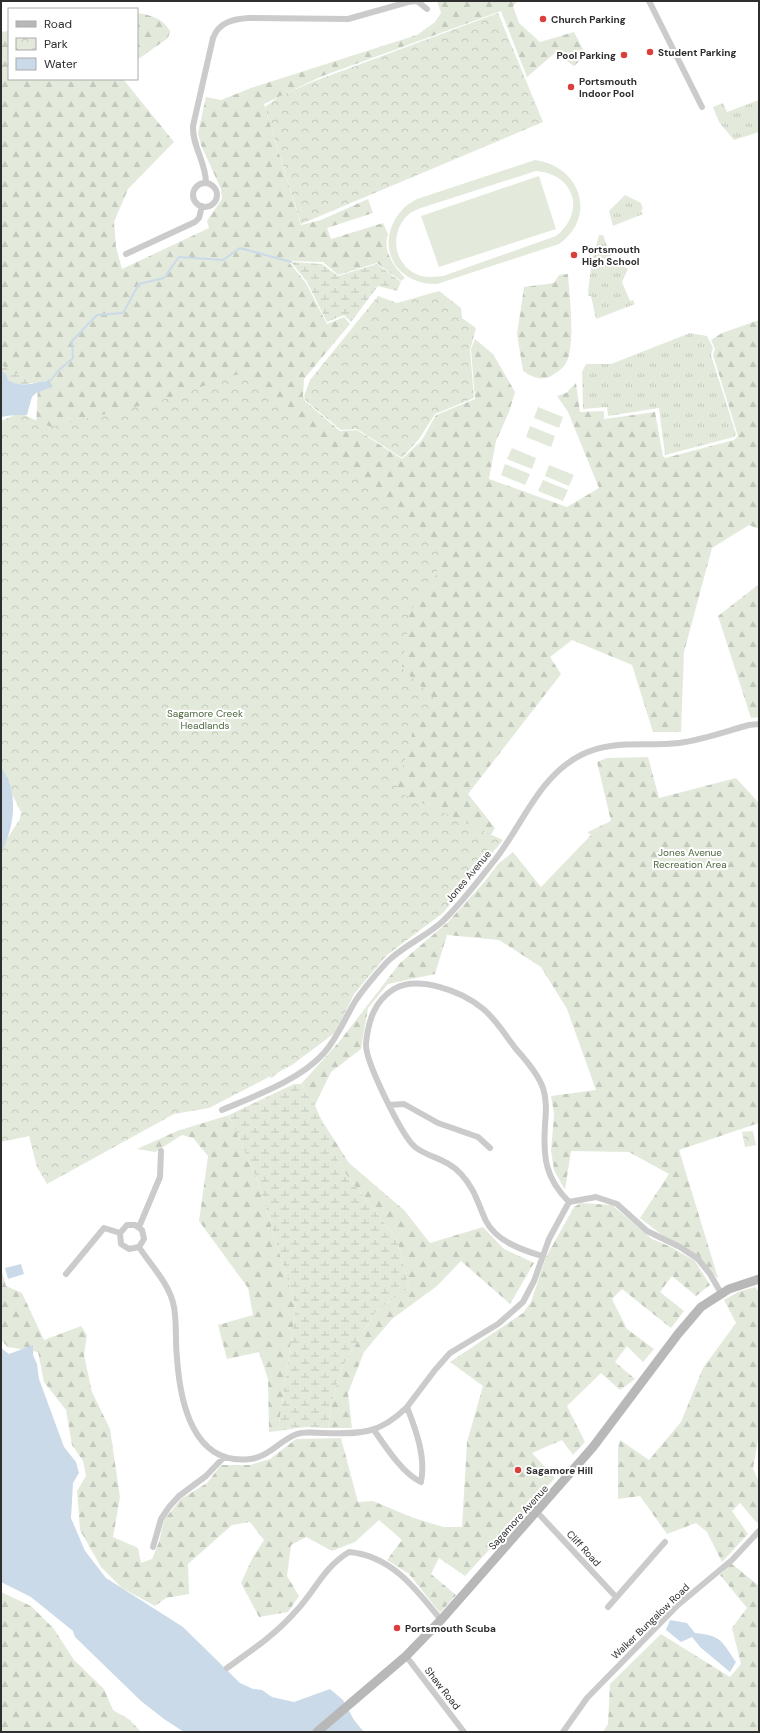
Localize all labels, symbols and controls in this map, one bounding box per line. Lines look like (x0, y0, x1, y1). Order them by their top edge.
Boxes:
legend (8, 8, 138, 80)
place label: Church Parking (551, 13, 626, 26)
marker: Church Parking (538, 14, 548, 24)
text: Road (44, 16, 72, 32)
text: Park (44, 36, 68, 52)
place label: Student Parking (658, 46, 736, 59)
marker: Student Parking (645, 47, 655, 57)
place label: Pool Parking (556, 49, 616, 62)
marker: Pool Parking (619, 50, 629, 60)
text: Water (44, 56, 78, 72)
place label: Portsmouth Indoor Pool (579, 75, 637, 100)
marker: Portsmouth Indoor Pool (566, 82, 576, 92)
place label: Portsmouth High School (582, 243, 640, 268)
marker: Portsmouth High School (569, 250, 579, 260)
park label: Sagamore Creek Headlands (167, 707, 243, 732)
park label: Jones Avenue Recreation Area (653, 846, 727, 871)
street label: Jones Avenue (443, 847, 494, 905)
place label: Sagamore Hill (526, 1464, 593, 1477)
marker: Sagamore Hill (513, 1465, 523, 1475)
street label: Sagamore Avenue (486, 1482, 551, 1553)
street label: Cliff Road (564, 1528, 604, 1569)
street label: Walker Bungalow Road (609, 1581, 692, 1662)
place label: Portsmouth Scuba (405, 1622, 496, 1635)
marker: Portsmouth Scuba (392, 1623, 402, 1633)
street label: Shaw Road (422, 1664, 463, 1712)

